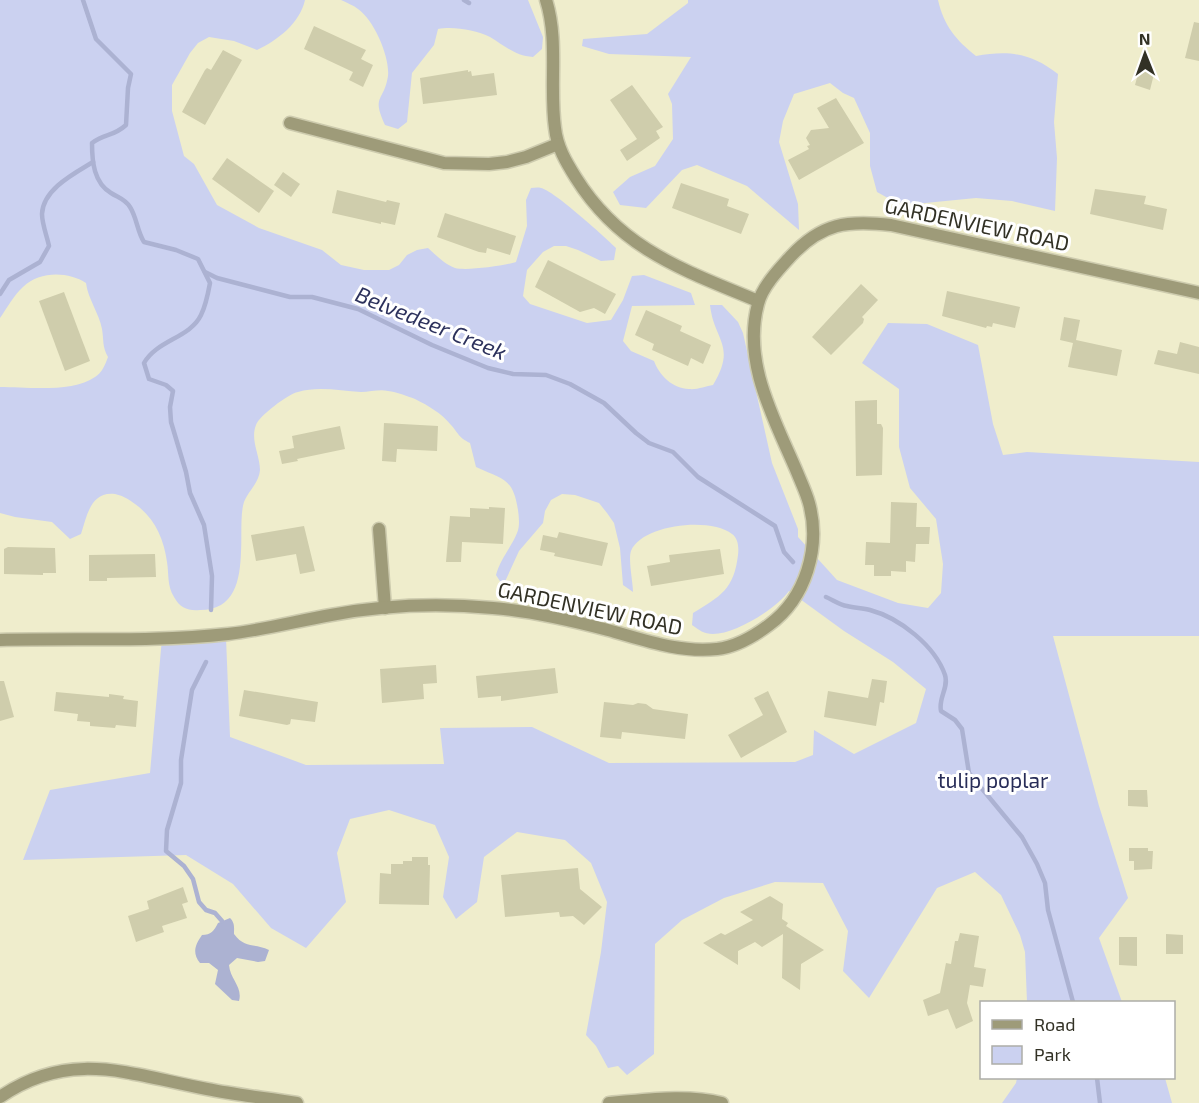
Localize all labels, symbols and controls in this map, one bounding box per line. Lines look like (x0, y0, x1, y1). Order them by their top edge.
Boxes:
north arrow (1115, 24, 1175, 84)
text: N (1139, 29, 1151, 48)
street label: GARDENVIEW ROAD (883, 192, 1072, 255)
water label: Belvedeer Creek (352, 280, 511, 364)
street label: GARDENVIEW ROAD (496, 576, 685, 639)
park label: tulip poplar (938, 767, 1049, 792)
legend (980, 1001, 1175, 1079)
text: Road (1034, 1013, 1075, 1035)
text: Park (1034, 1043, 1071, 1065)

